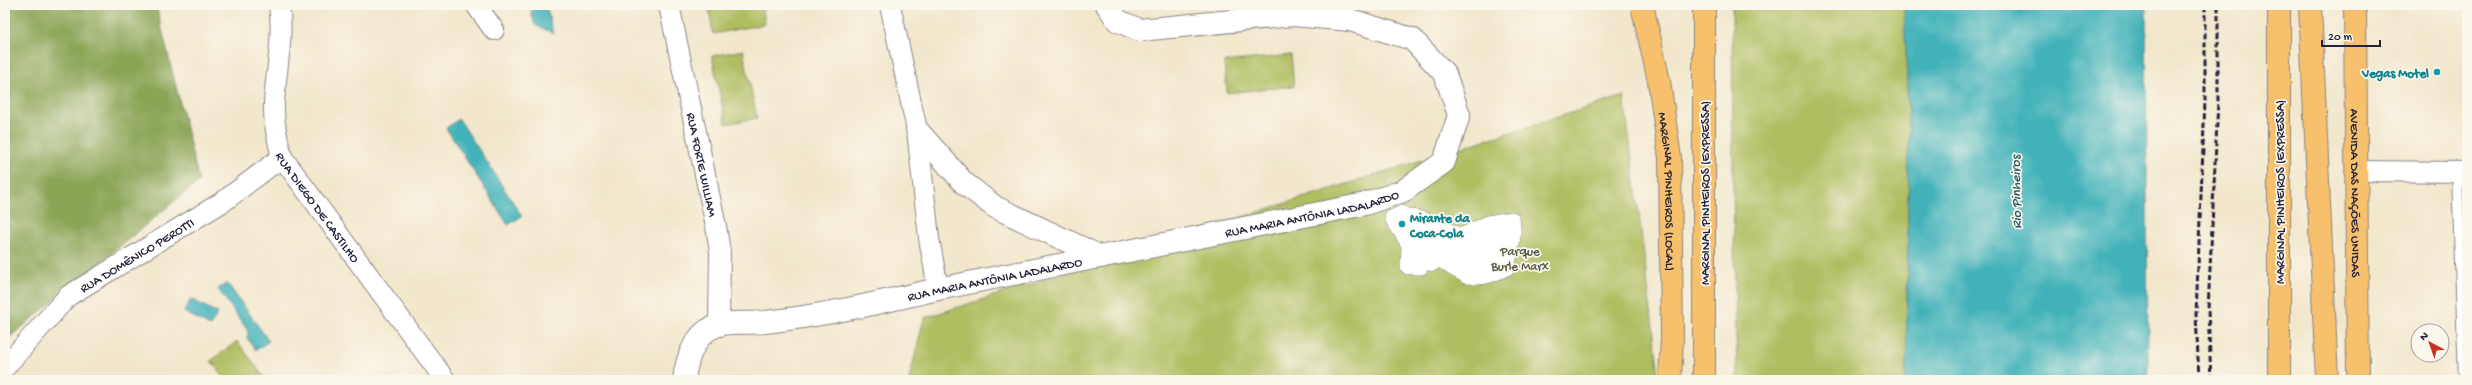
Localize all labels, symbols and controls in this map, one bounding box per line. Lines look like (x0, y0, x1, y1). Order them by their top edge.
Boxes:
scale bar (2322, 22, 2380, 48)
text: 20 m (2328, 31, 2353, 45)
place label: Vegas Motel (2361, 67, 2429, 82)
marker: Vegas Motel (2432, 67, 2442, 77)
street label: MARGINAL PINHEIROS (EXPRESSA) (2274, 100, 2289, 284)
street label: MARGINAL PINHEIROS (EXPRESSA) (1699, 101, 1714, 285)
street label: AVENIDA DAS NAÇÕES UNIDAS (2346, 109, 2362, 278)
street label: RUA FORTE WILLIAM (682, 111, 719, 219)
street label: MARGINAL PINHEIROS (LOCAL) (1654, 111, 1676, 271)
street label: RUA DIEGO DE CASTILHO (271, 151, 362, 266)
water label: Rio Pinheiros (2008, 153, 2027, 229)
street label: RUA MARIA ANTÔNIA LADALARDO (1224, 188, 1402, 242)
place label: Mirante da Coca-Cola (1409, 212, 1471, 242)
street label: RUA DOMÊNICO PEROTTI (78, 216, 198, 297)
marker: Mirante da Coca-Cola (1397, 219, 1407, 229)
park label: Parque Burle Marx (1490, 245, 1549, 275)
street label: RUA MARIA ANTÔNIA LADALARDO (906, 255, 1084, 306)
north arrow (2410, 323, 2450, 363)
text: N (2418, 330, 2431, 344)

